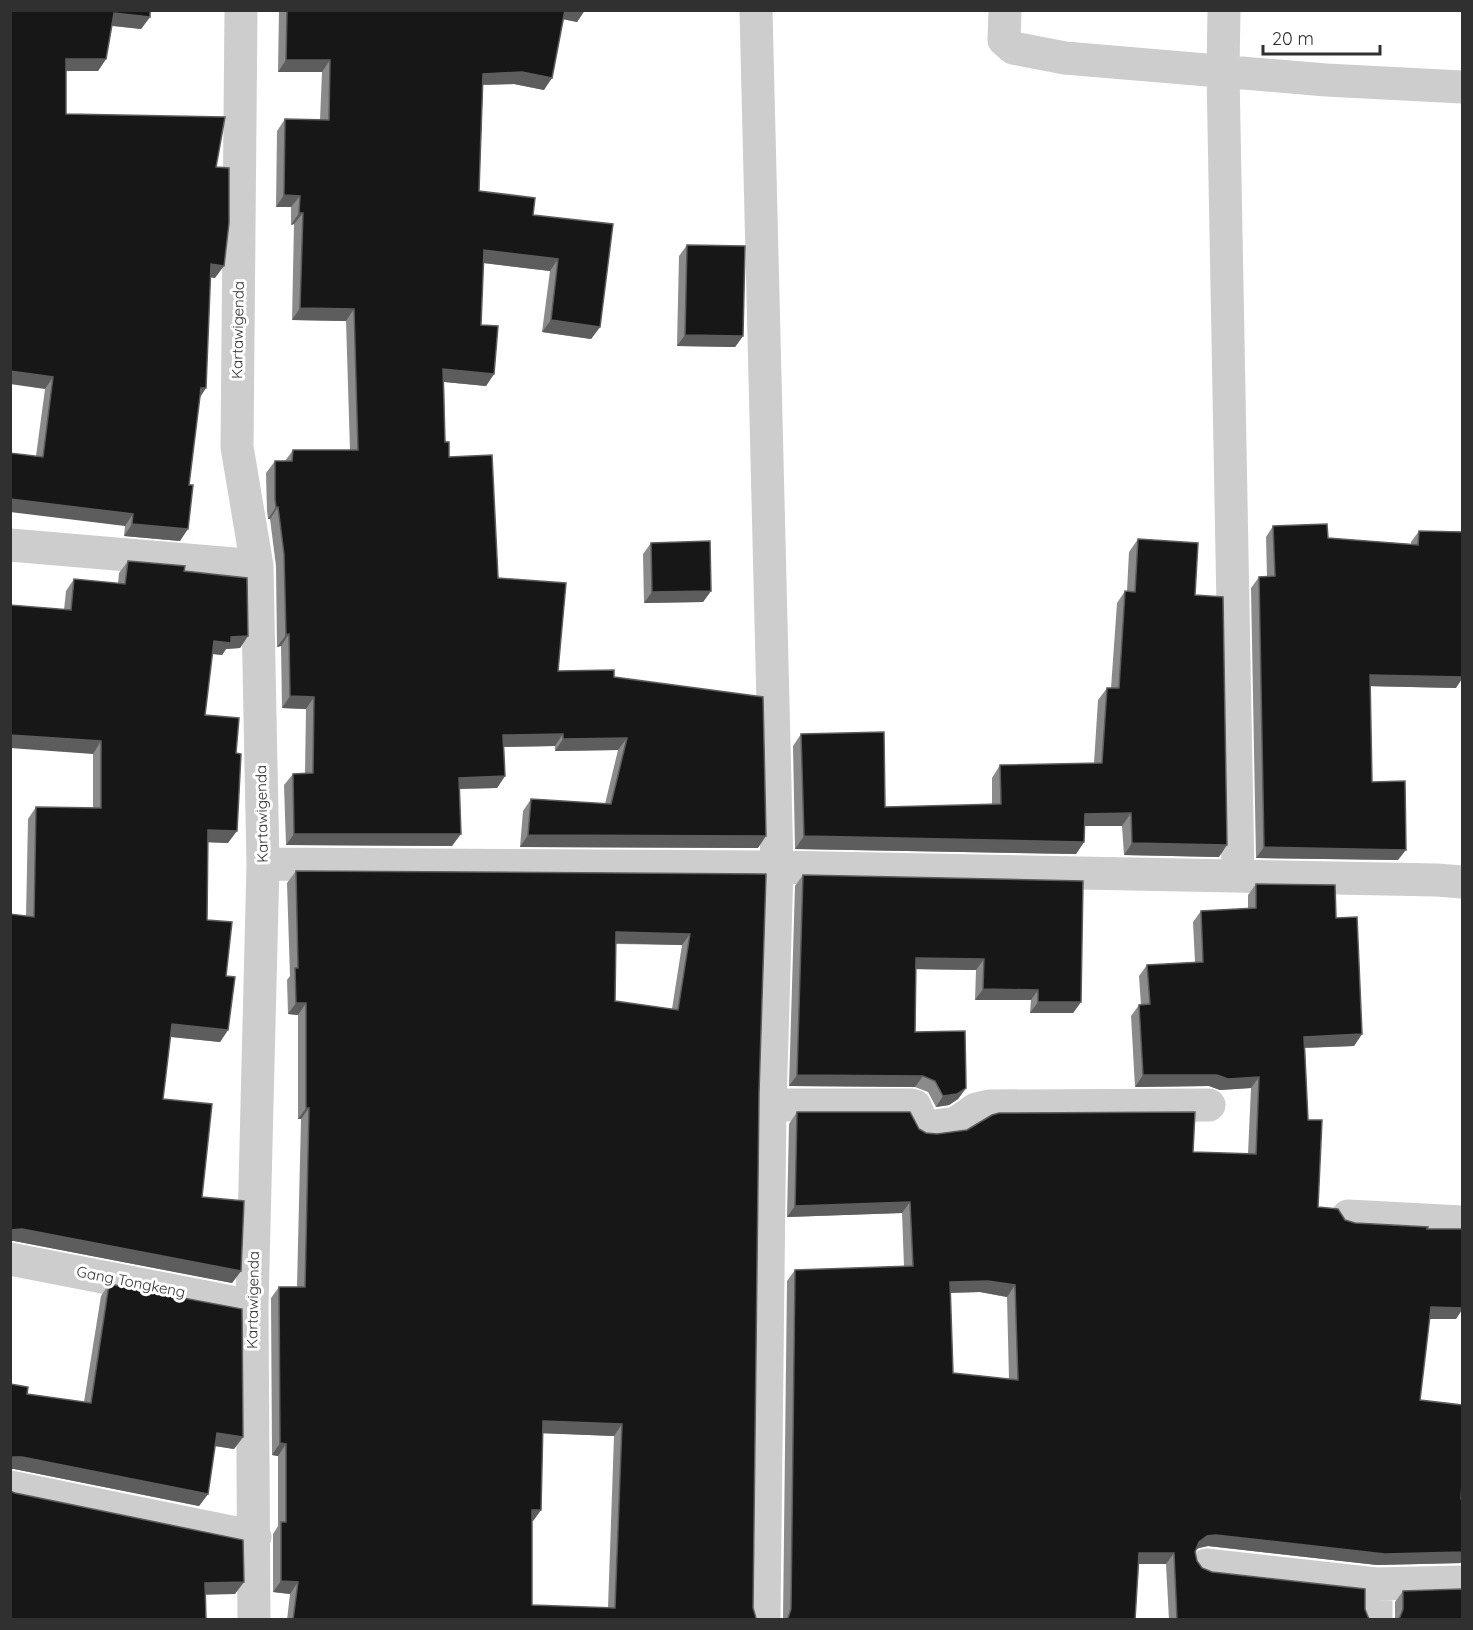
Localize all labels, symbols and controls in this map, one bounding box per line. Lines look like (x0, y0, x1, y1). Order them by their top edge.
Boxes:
scale bar (1263, 18, 1380, 56)
text: 20 m (1272, 27, 1314, 50)
street label: Kartawigenda (227, 281, 248, 379)
street label: Kartawigenda (251, 765, 272, 863)
street label: Kartawigenda (242, 1251, 263, 1349)
street label: Gang Tongkeng (75, 1262, 187, 1301)

